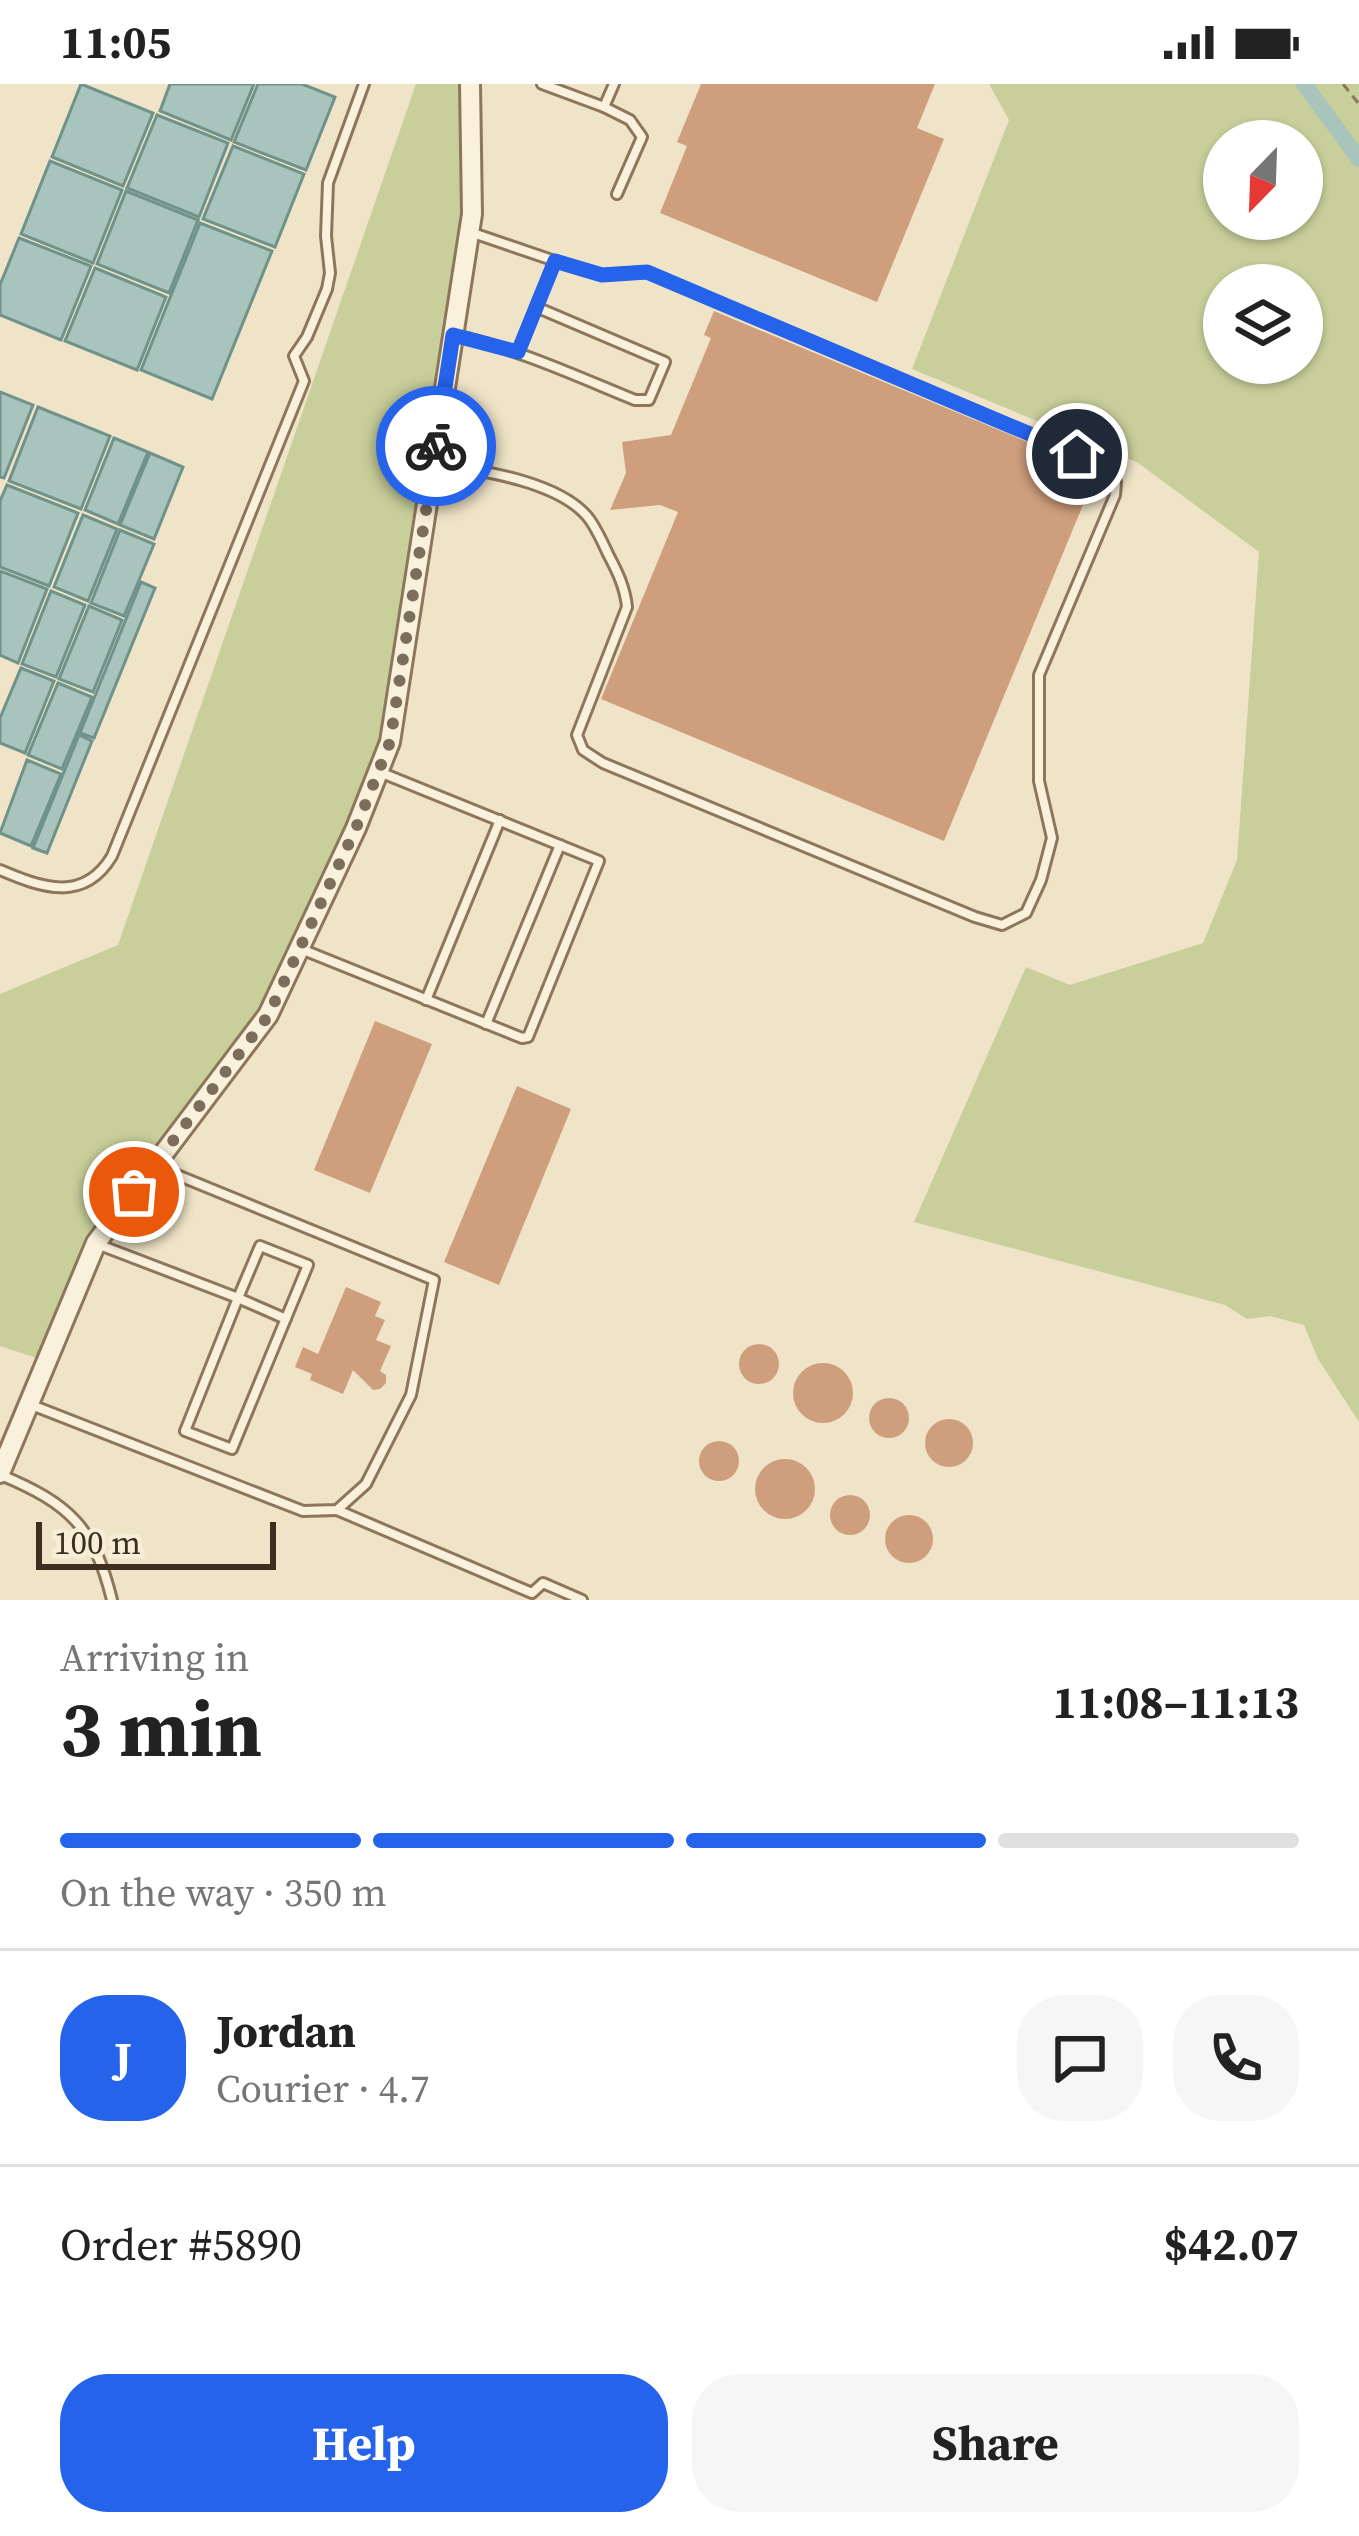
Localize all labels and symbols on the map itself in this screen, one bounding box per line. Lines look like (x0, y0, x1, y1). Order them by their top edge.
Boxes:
north arrow (1203, 120, 1323, 240)
courier (376, 386, 496, 506)
pin (1026, 403, 1128, 505)
pin (83, 1141, 185, 1243)
scale bar (36, 1516, 276, 1569)

